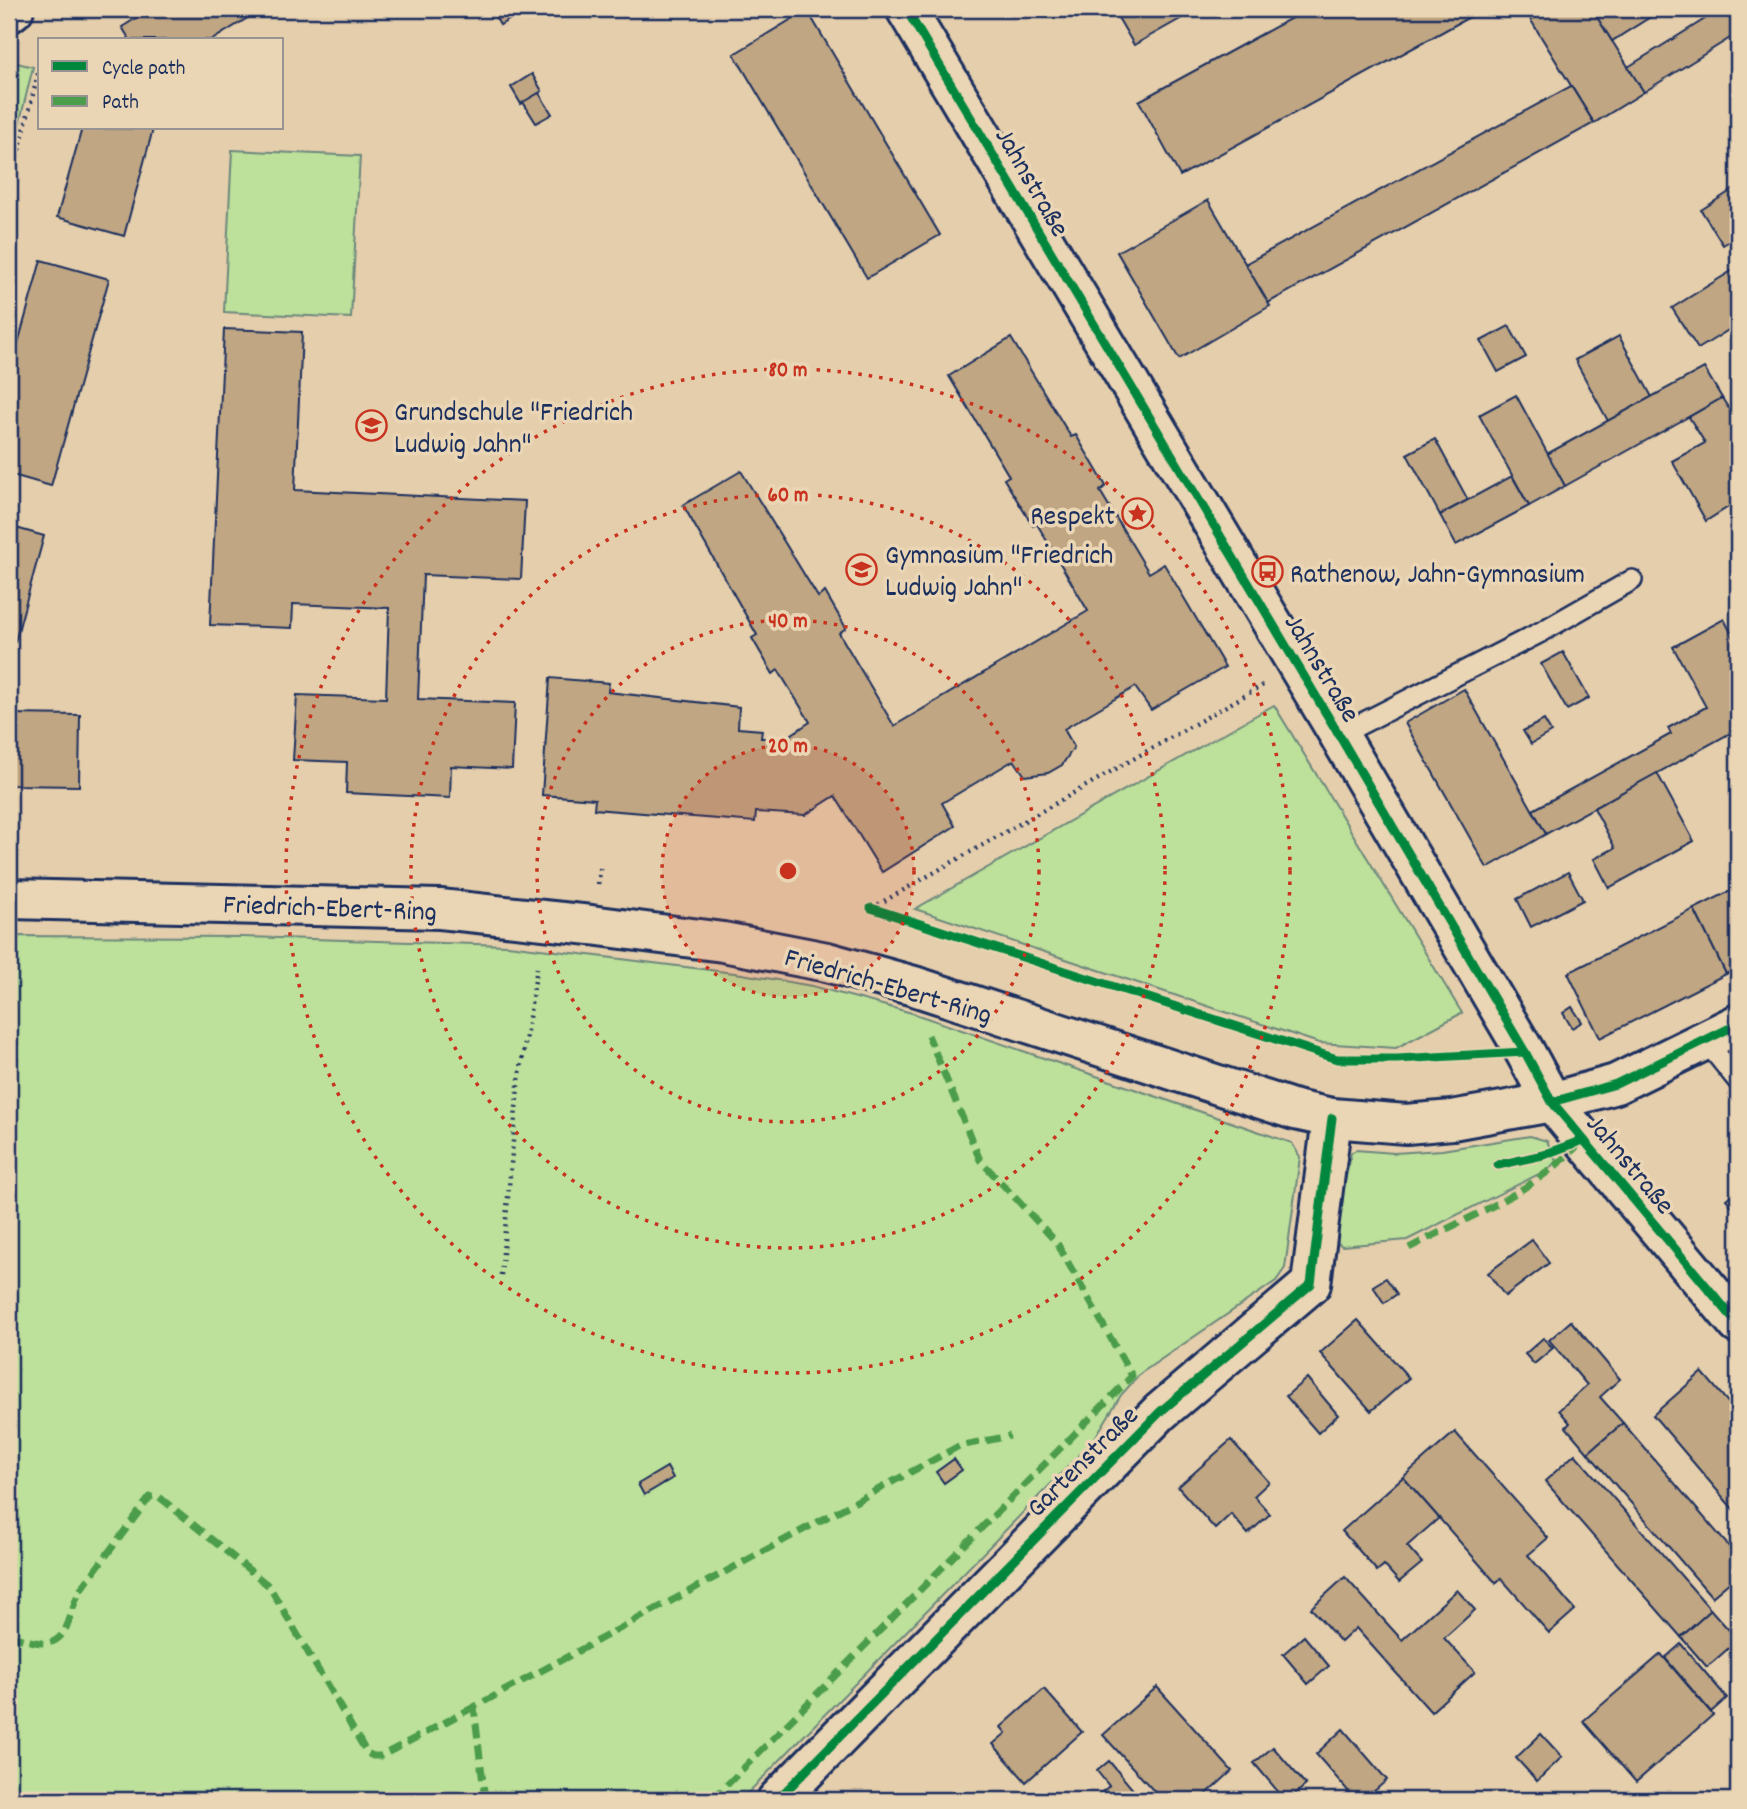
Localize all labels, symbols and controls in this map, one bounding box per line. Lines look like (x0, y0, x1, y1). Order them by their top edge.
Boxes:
legend (38, 38, 284, 130)
text: Cycle path (102, 55, 185, 85)
text: Path (102, 89, 139, 119)
street label: Jahnstraße (982, 121, 1077, 246)
text: 80 m (768, 357, 808, 387)
place label: Grundschule "Friedrich Ludwig Jahn" (394, 395, 633, 467)
school or university icon: Grundschule "Friedrich Ludwig Jahn" (354, 409, 388, 443)
text: 60 m (768, 482, 808, 512)
place icon: Respekt (1121, 497, 1155, 531)
place label: Respekt (1030, 499, 1115, 539)
place label: Gymnasium "Friedrich Ludwig Jahn" (885, 538, 1113, 610)
school or university icon: Gymnasium "Friedrich Ludwig Jahn" (845, 552, 879, 586)
bus stop icon: Rathenow, Jahn-Gymnasium (1250, 555, 1284, 589)
place label: Rathenow, Jahn-Gymnasium (1290, 557, 1585, 597)
text: 40 m (768, 608, 808, 638)
street label: Jahnstraße (1272, 608, 1368, 731)
text: 20 m (768, 733, 808, 763)
centre of rings (776, 859, 800, 883)
street label: Friedrich-Ebert-Ring (222, 887, 437, 935)
street label: Friedrich-Ebert-Ring (779, 940, 996, 1038)
street label: Jahnstraße (1574, 1107, 1682, 1225)
street label: Gartenstraße (1019, 1398, 1150, 1529)

